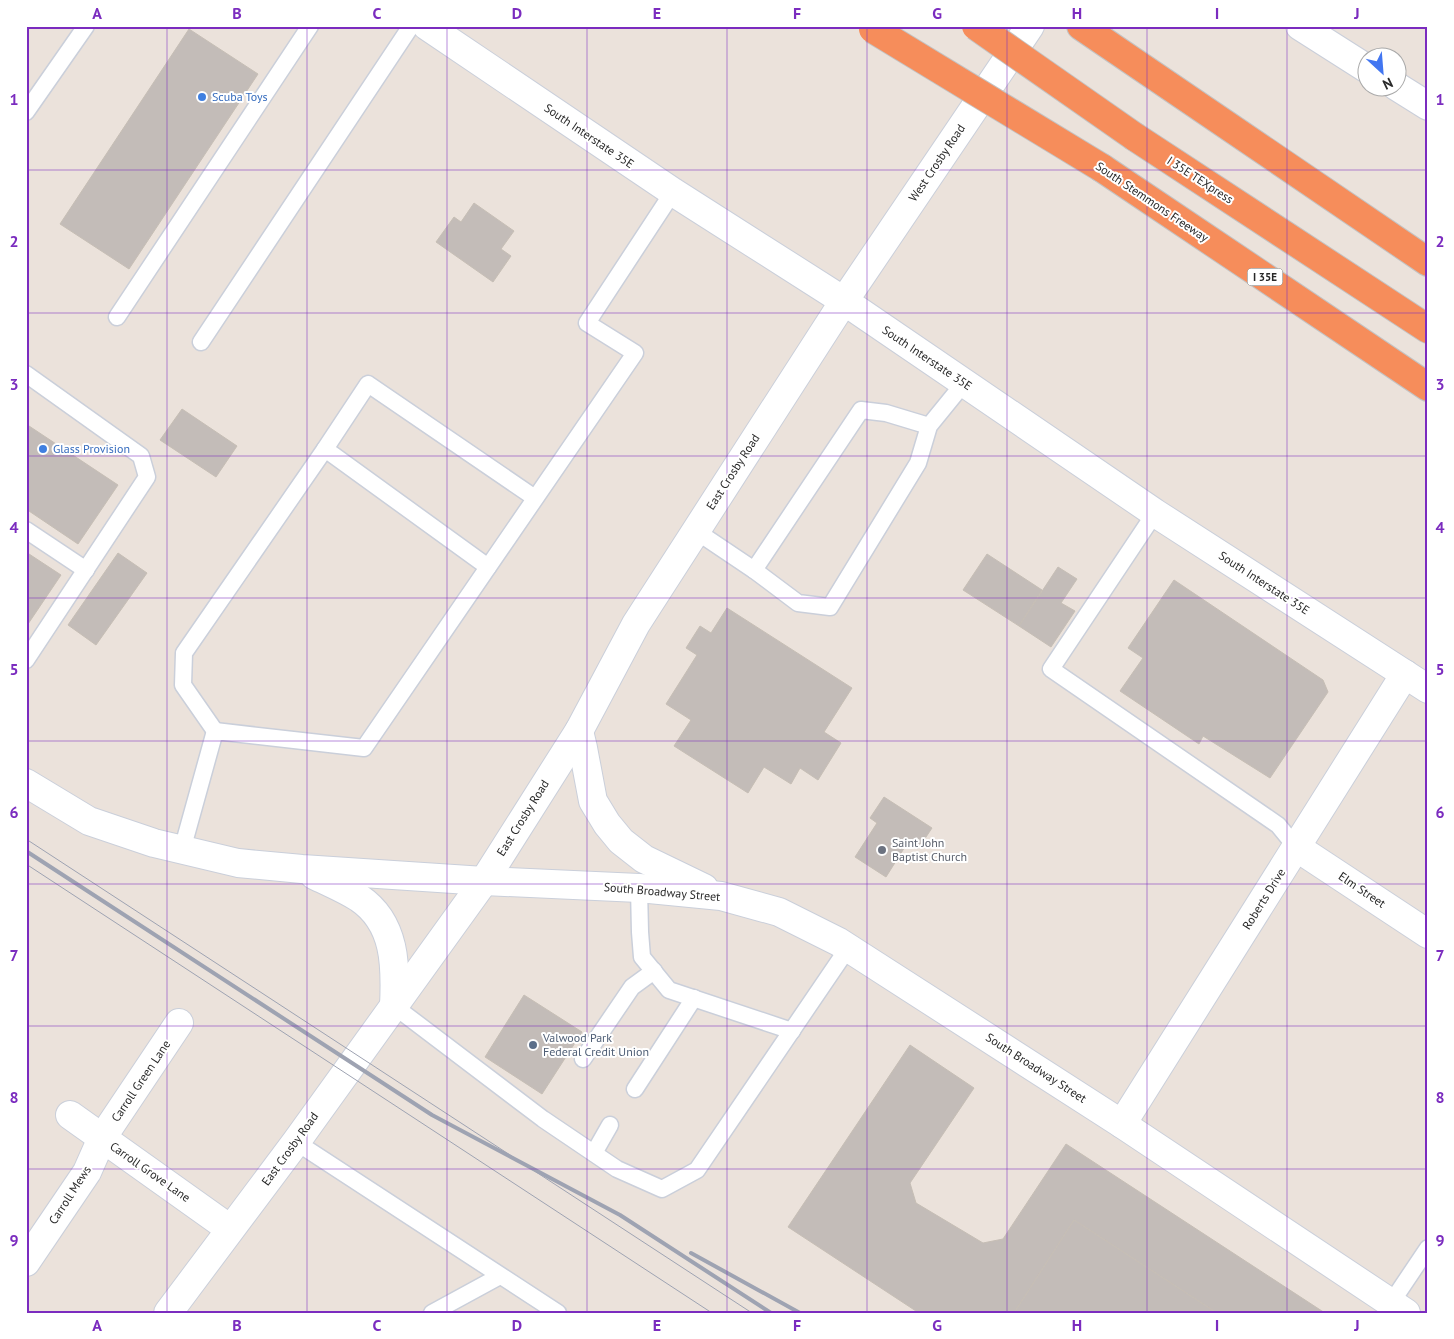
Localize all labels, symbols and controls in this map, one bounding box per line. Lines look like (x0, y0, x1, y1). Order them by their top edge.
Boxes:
text: A (92, 3, 102, 23)
text: B (232, 3, 242, 23)
text: C (373, 3, 382, 23)
text: D (512, 3, 522, 23)
text: E (653, 3, 661, 23)
text: F (793, 3, 801, 23)
text: G (932, 3, 942, 23)
text: H (1072, 3, 1082, 23)
text: I (1215, 3, 1219, 23)
text: J (1353, 3, 1360, 23)
north arrow (1356, 48, 1406, 98)
text: N (1380, 74, 1396, 94)
text: 1 (9, 89, 19, 109)
place label: Scuba Toys (212, 89, 268, 104)
text: 1 (1435, 89, 1445, 109)
marker: Scuba Toys (196, 91, 208, 103)
street label: South Interstate 35E (542, 100, 637, 171)
street label: West Crosby Road (905, 121, 968, 204)
street label: I 35E TEXpress (1164, 153, 1236, 207)
street label: South Stemmons Freeway (1093, 158, 1212, 245)
text: 2 (9, 231, 19, 251)
text: 2 (1435, 231, 1445, 251)
road number: I 35E (1248, 268, 1282, 286)
street label: South Interstate 35E (880, 322, 975, 393)
text: 3 (9, 374, 19, 394)
text: 3 (1435, 374, 1445, 394)
street label: East Crosby Road (703, 431, 763, 512)
place label: Glass Provision (53, 441, 130, 456)
marker: Glass Provision (37, 443, 49, 455)
text: 4 (9, 517, 19, 537)
text: 4 (1435, 517, 1445, 537)
street label: South Interstate 35E (1216, 548, 1312, 617)
text: 5 (9, 659, 19, 679)
text: 5 (1435, 659, 1445, 679)
street label: East Crosby Road (493, 777, 552, 859)
text: 6 (9, 802, 19, 822)
text: 6 (1435, 802, 1445, 822)
place label: Saint John Baptist Church (892, 835, 967, 864)
marker: Saint John Baptist Church (876, 844, 888, 856)
street label: Roberts Drive (1239, 865, 1288, 932)
street label: Elm Street (1336, 868, 1389, 911)
street label: South Broadway Street (603, 879, 721, 904)
text: 7 (9, 945, 19, 965)
text: 7 (1435, 945, 1445, 965)
street label: South Broadway Street (983, 1029, 1089, 1106)
place label: Valwood Park Federal Credit Union (542, 1030, 649, 1059)
street label: Carroll Green Lane (108, 1037, 173, 1124)
marker: Valwood Park Federal Credit Union (527, 1039, 539, 1051)
text: 8 (9, 1087, 19, 1107)
text: 8 (1435, 1087, 1445, 1107)
street label: East Crosby Road (258, 1109, 321, 1188)
street label: Carroll Grove Lane (107, 1138, 193, 1205)
street label: Carroll Mews (45, 1163, 94, 1227)
text: 9 (9, 1230, 19, 1250)
text: 9 (1435, 1230, 1445, 1250)
text: A (92, 1315, 102, 1335)
text: B (232, 1315, 242, 1335)
text: C (373, 1315, 382, 1335)
text: D (512, 1315, 522, 1335)
text: E (653, 1315, 661, 1335)
text: F (793, 1315, 801, 1335)
text: G (932, 1315, 942, 1335)
text: H (1072, 1315, 1082, 1335)
text: I (1215, 1315, 1219, 1335)
text: J (1353, 1315, 1360, 1335)

